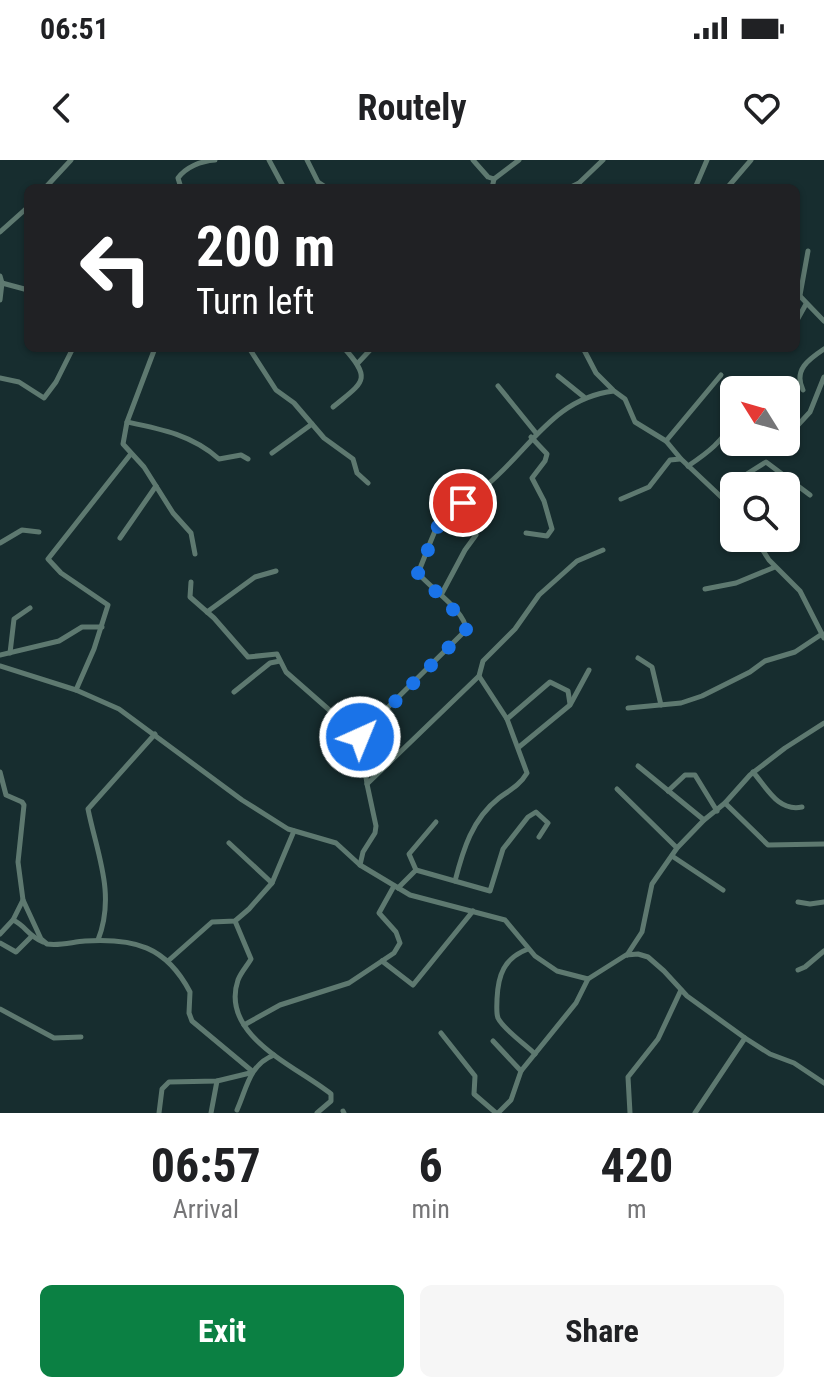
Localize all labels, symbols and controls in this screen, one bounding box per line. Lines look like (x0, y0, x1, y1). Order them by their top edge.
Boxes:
text: 06:51 (40, 11, 109, 46)
icon: back (40, 86, 84, 130)
icon: heart (740, 86, 784, 130)
text: Routely (358, 87, 466, 129)
text: 200 m (196, 214, 335, 280)
icon: left (64, 216, 168, 320)
text: Turn left (196, 281, 314, 323)
north arrow (720, 376, 800, 456)
map controls (720, 376, 800, 552)
pin (429, 469, 497, 537)
button: search (720, 472, 800, 552)
icon: arrive (441, 481, 485, 525)
position arrow (318, 695, 402, 779)
text: 06:57 (151, 1137, 261, 1194)
text: 6 (419, 1137, 443, 1194)
text: 420 (600, 1137, 673, 1194)
text: Arrival (173, 1194, 239, 1224)
text: min (412, 1194, 450, 1224)
text: m (627, 1194, 647, 1224)
button: Exit (40, 1285, 404, 1377)
button: Share (420, 1285, 784, 1377)

